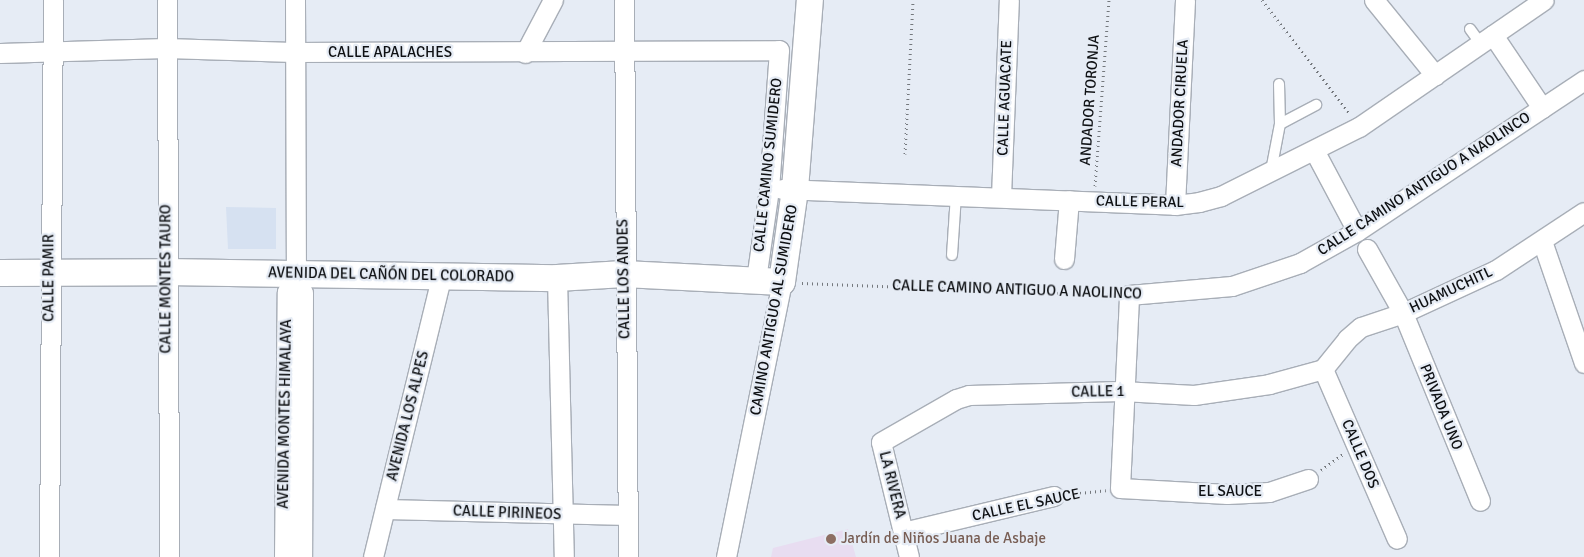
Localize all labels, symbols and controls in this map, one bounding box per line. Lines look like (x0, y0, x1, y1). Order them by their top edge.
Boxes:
street label: ANDADOR TORONJA (1076, 34, 1104, 166)
street label: ANDADOR CIRUELA (1168, 39, 1192, 167)
street label: CALLE AGUACATE (994, 40, 1016, 156)
street label: CALLE APALACHES (328, 44, 452, 62)
street label: CALLE CAMINO SUMIDERO (750, 77, 786, 253)
street label: CALLE CAMINO ANTIGUO A NAOLINCO (1314, 108, 1534, 260)
street label: CALLE PERAL (1096, 192, 1184, 212)
street label: CAMINO ANTIGUO AL SUMIDERO (747, 203, 801, 417)
street label: CALLE MONTES TAURO (157, 204, 175, 354)
street label: CALLE LOS ANDES (614, 219, 634, 339)
street label: CALLE PAMIR (40, 234, 58, 322)
street label: HUAMUCHITL (1407, 263, 1495, 317)
street label: AVENIDA DEL CAÑÓN DEL COLORADO (268, 264, 514, 286)
street label: CALLE CAMINO ANTIGUO A NAOLINCO (892, 277, 1142, 303)
street label: AVENIDA MONTES HIMALAYA (274, 319, 296, 509)
street label: AVENIDA LOS ALPES (383, 349, 433, 483)
street label: PRIVADA UNO (1416, 361, 1466, 453)
street label: CALLE 1 (1071, 383, 1125, 401)
street label: CALLE DOS (1337, 417, 1383, 491)
street label: LA RIVERA (875, 449, 909, 521)
street label: EL SAUCE (1198, 483, 1262, 501)
street label: CALLE EL SAUCE (971, 485, 1081, 525)
street label: CALLE PIRINEOS (452, 502, 562, 524)
place label: Jardín de Niños Juana de Asbaje (841, 530, 1046, 548)
marker: Jardín de Niños Juana de Asbaje (825, 533, 837, 545)

